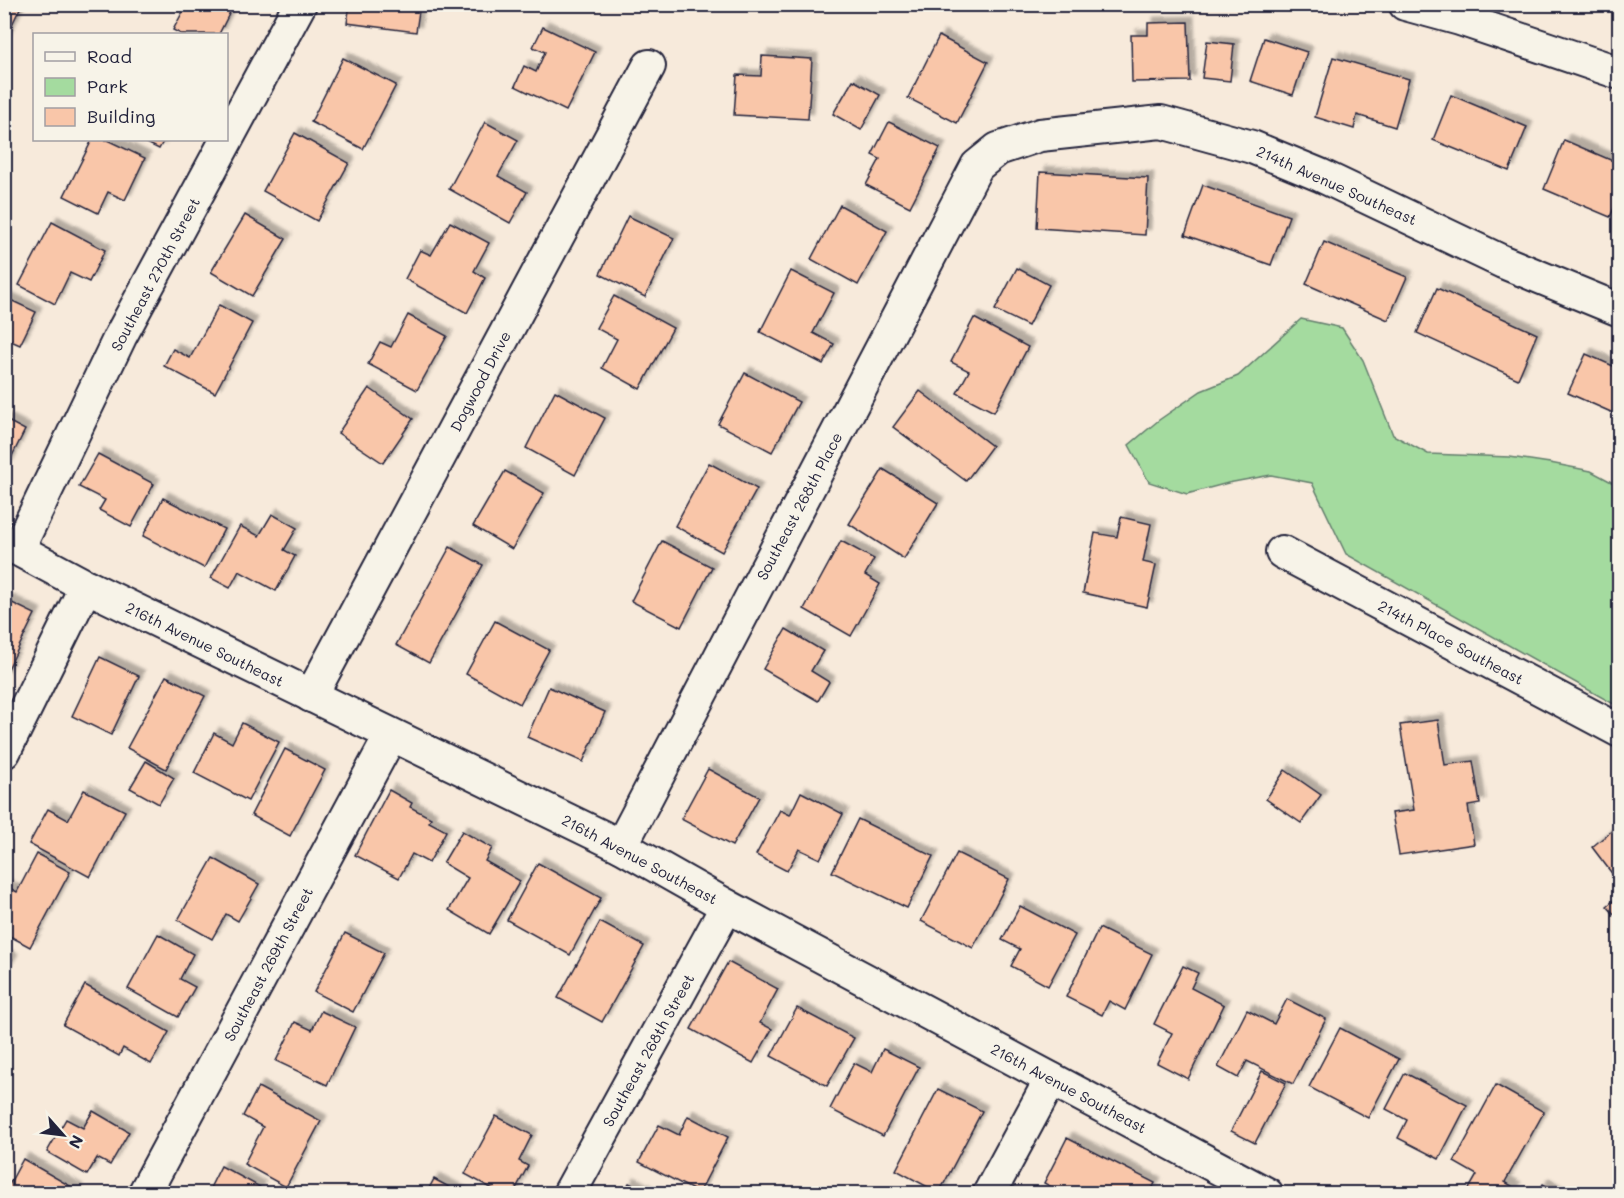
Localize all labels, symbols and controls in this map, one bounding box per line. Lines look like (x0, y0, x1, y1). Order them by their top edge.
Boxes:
legend (33, 33, 228, 141)
text: Road (87, 44, 132, 68)
text: Park (87, 74, 128, 98)
text: Building (87, 104, 155, 128)
street label: 214th Avenue Southeast (1254, 141, 1420, 229)
street label: Southeast 270th Street (106, 194, 204, 354)
street label: Dogwood Drive (445, 327, 515, 435)
street label: Southeast 268th Place (752, 429, 846, 583)
street label: 214th Place Southeast (1375, 595, 1527, 689)
street label: 216th Avenue Southeast (123, 597, 287, 691)
street label: 216th Avenue Southeast (559, 809, 721, 909)
street label: Southeast 269th Street (219, 883, 317, 1045)
street label: Southeast 268th Street (598, 970, 698, 1130)
street label: 216th Avenue Southeast (988, 1038, 1150, 1138)
north arrow (33, 1105, 93, 1165)
text: N (65, 1132, 89, 1153)

